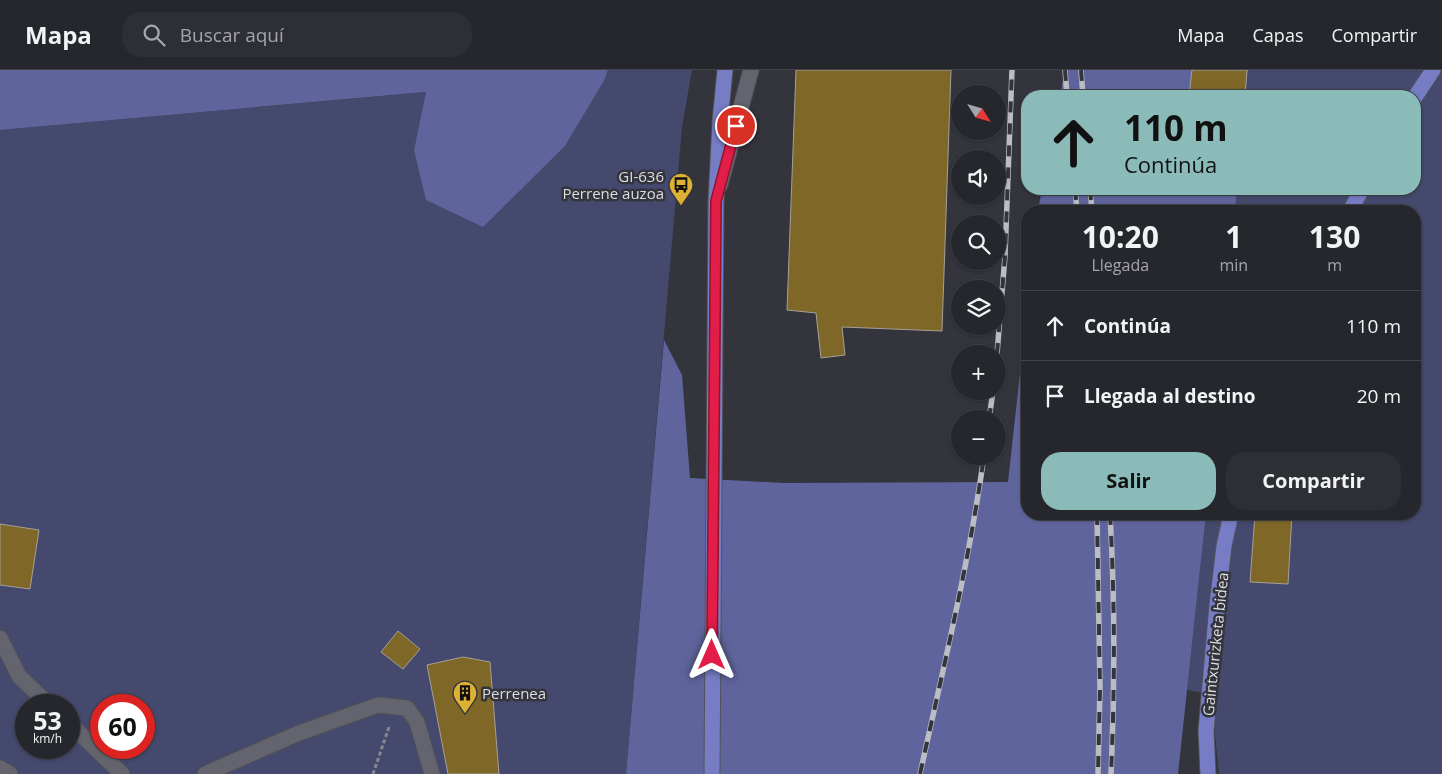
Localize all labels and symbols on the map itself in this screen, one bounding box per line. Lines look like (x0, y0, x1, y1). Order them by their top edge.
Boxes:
north arrow (951, 85, 1006, 140)
pin (715, 105, 757, 147)
place label: GI-636 Perrene auzoa (562, 166, 664, 203)
bus stop icon: GI-636 Perrene auzoa (668, 172, 694, 206)
street label: Gaintxurizketa bidea (1198, 571, 1232, 717)
position arrow (685, 628, 737, 680)
building icon: Perrenea (452, 680, 478, 714)
place label: Perrenea (482, 683, 546, 703)
speed limit sign: 60 (90, 694, 155, 759)

